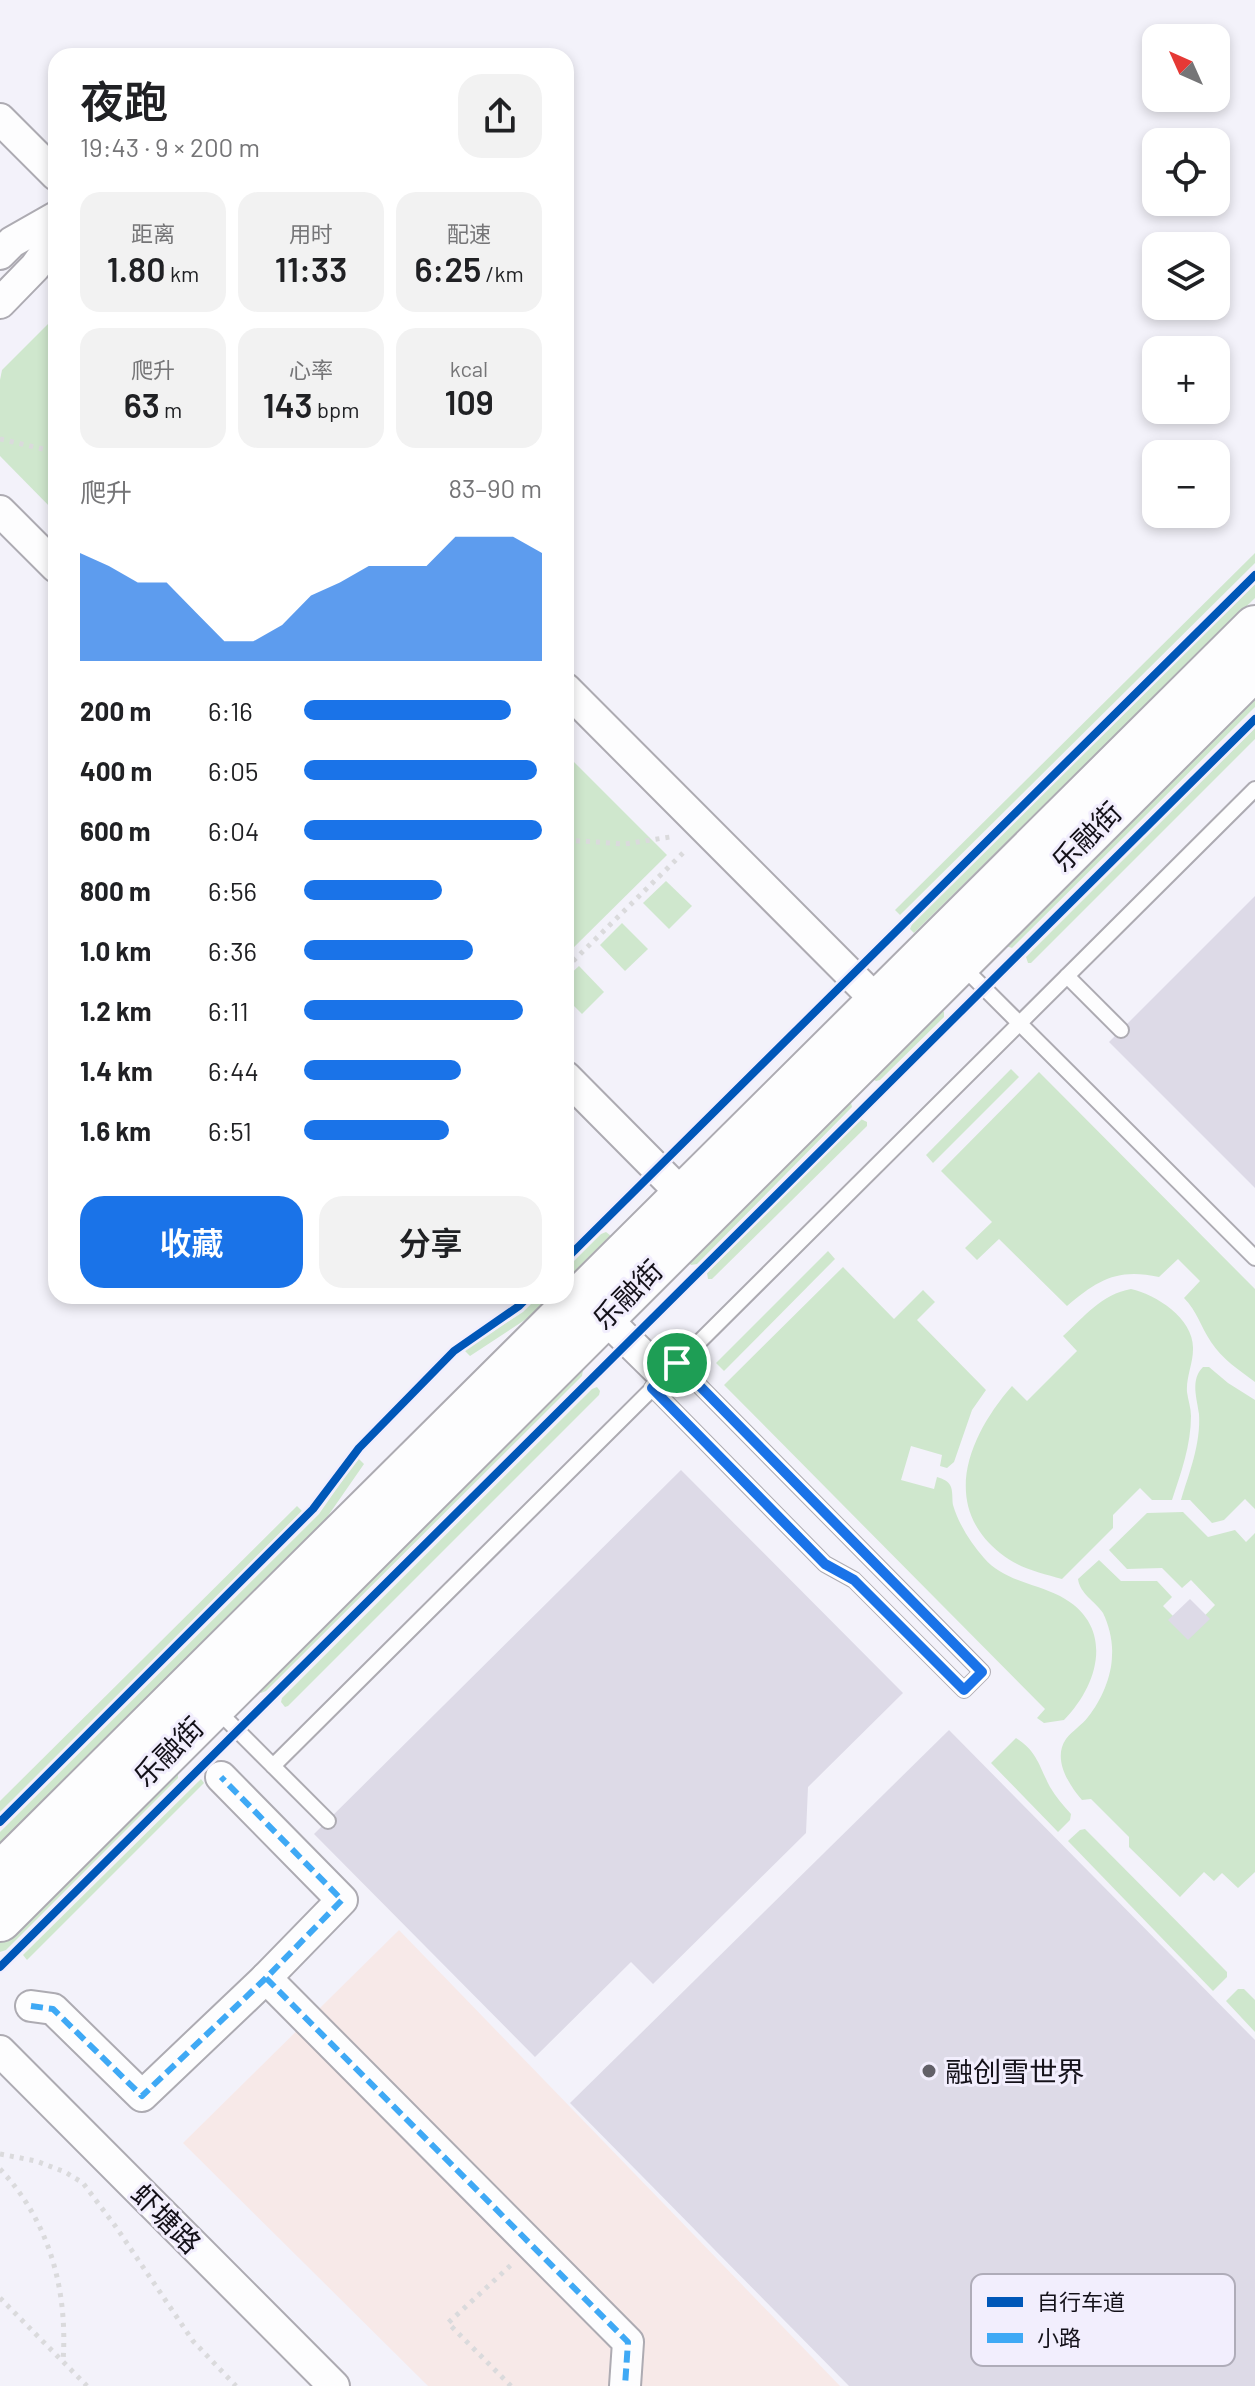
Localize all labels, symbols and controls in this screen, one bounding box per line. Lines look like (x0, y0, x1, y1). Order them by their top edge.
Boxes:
north arrow (1142, 24, 1230, 112)
map controls (1142, 24, 1230, 528)
text: 夜跑 (80, 74, 168, 127)
button: share (458, 74, 542, 158)
button: locate (1142, 128, 1230, 216)
text: 19:43 · 9 × 200 m (80, 131, 260, 162)
text: 距离 (131, 220, 175, 246)
text: 用时 (289, 220, 333, 246)
text: 配速 (447, 220, 491, 246)
button: layers (1142, 232, 1230, 320)
text: 1.80 (107, 248, 166, 289)
text: 11:33 (275, 248, 347, 289)
text: 6:25 (414, 248, 481, 289)
text: km (166, 260, 199, 286)
text: /km (481, 260, 524, 286)
button: + (1142, 336, 1230, 424)
text: kcal (450, 355, 488, 381)
text: 爬升 (131, 356, 175, 382)
text: 心率 (289, 356, 333, 382)
text: 109 (444, 381, 494, 422)
text: 63 (124, 384, 160, 425)
text: 143 (263, 384, 313, 425)
text: m (160, 396, 182, 422)
text: bpm (313, 396, 359, 422)
button: − (1142, 440, 1230, 528)
text: 83–90 m (448, 472, 542, 503)
text: 爬升 (80, 476, 132, 507)
text: 200 m (80, 695, 151, 726)
text: 6:16 (208, 695, 253, 726)
text: 400 m (80, 755, 152, 786)
text: 6:05 (208, 755, 258, 786)
street label: 乐融街 (1044, 794, 1128, 878)
text: 600 m (80, 815, 151, 846)
text: 6:04 (208, 815, 259, 846)
text: 800 m (80, 875, 151, 906)
text: 6:56 (208, 875, 257, 906)
text: 1.0 km (80, 935, 151, 966)
text: 6:36 (208, 935, 257, 966)
text: 1.2 km (80, 995, 152, 1026)
text: 6:11 (208, 995, 248, 1026)
text: 1.4 km (80, 1055, 153, 1086)
text: 6:44 (208, 1055, 259, 1086)
text: 1.6 km (80, 1115, 151, 1146)
text: 6:51 (208, 1115, 252, 1146)
button: 收藏 (80, 1196, 303, 1288)
button: 分享 (319, 1196, 542, 1288)
street label: 乐融街 (585, 1252, 669, 1336)
pin (643, 1329, 711, 1397)
icon: arrive (655, 1341, 699, 1385)
street label: 乐融街 (126, 1709, 210, 1793)
place label: 融创雪世界 (945, 2054, 1085, 2088)
marker: 融创雪世界 (920, 2062, 938, 2080)
street label: 虾塘路 (125, 2176, 209, 2260)
legend (971, 2274, 1235, 2366)
text: 自行车道 (1037, 2288, 1125, 2314)
text: 小路 (1037, 2324, 1081, 2350)

